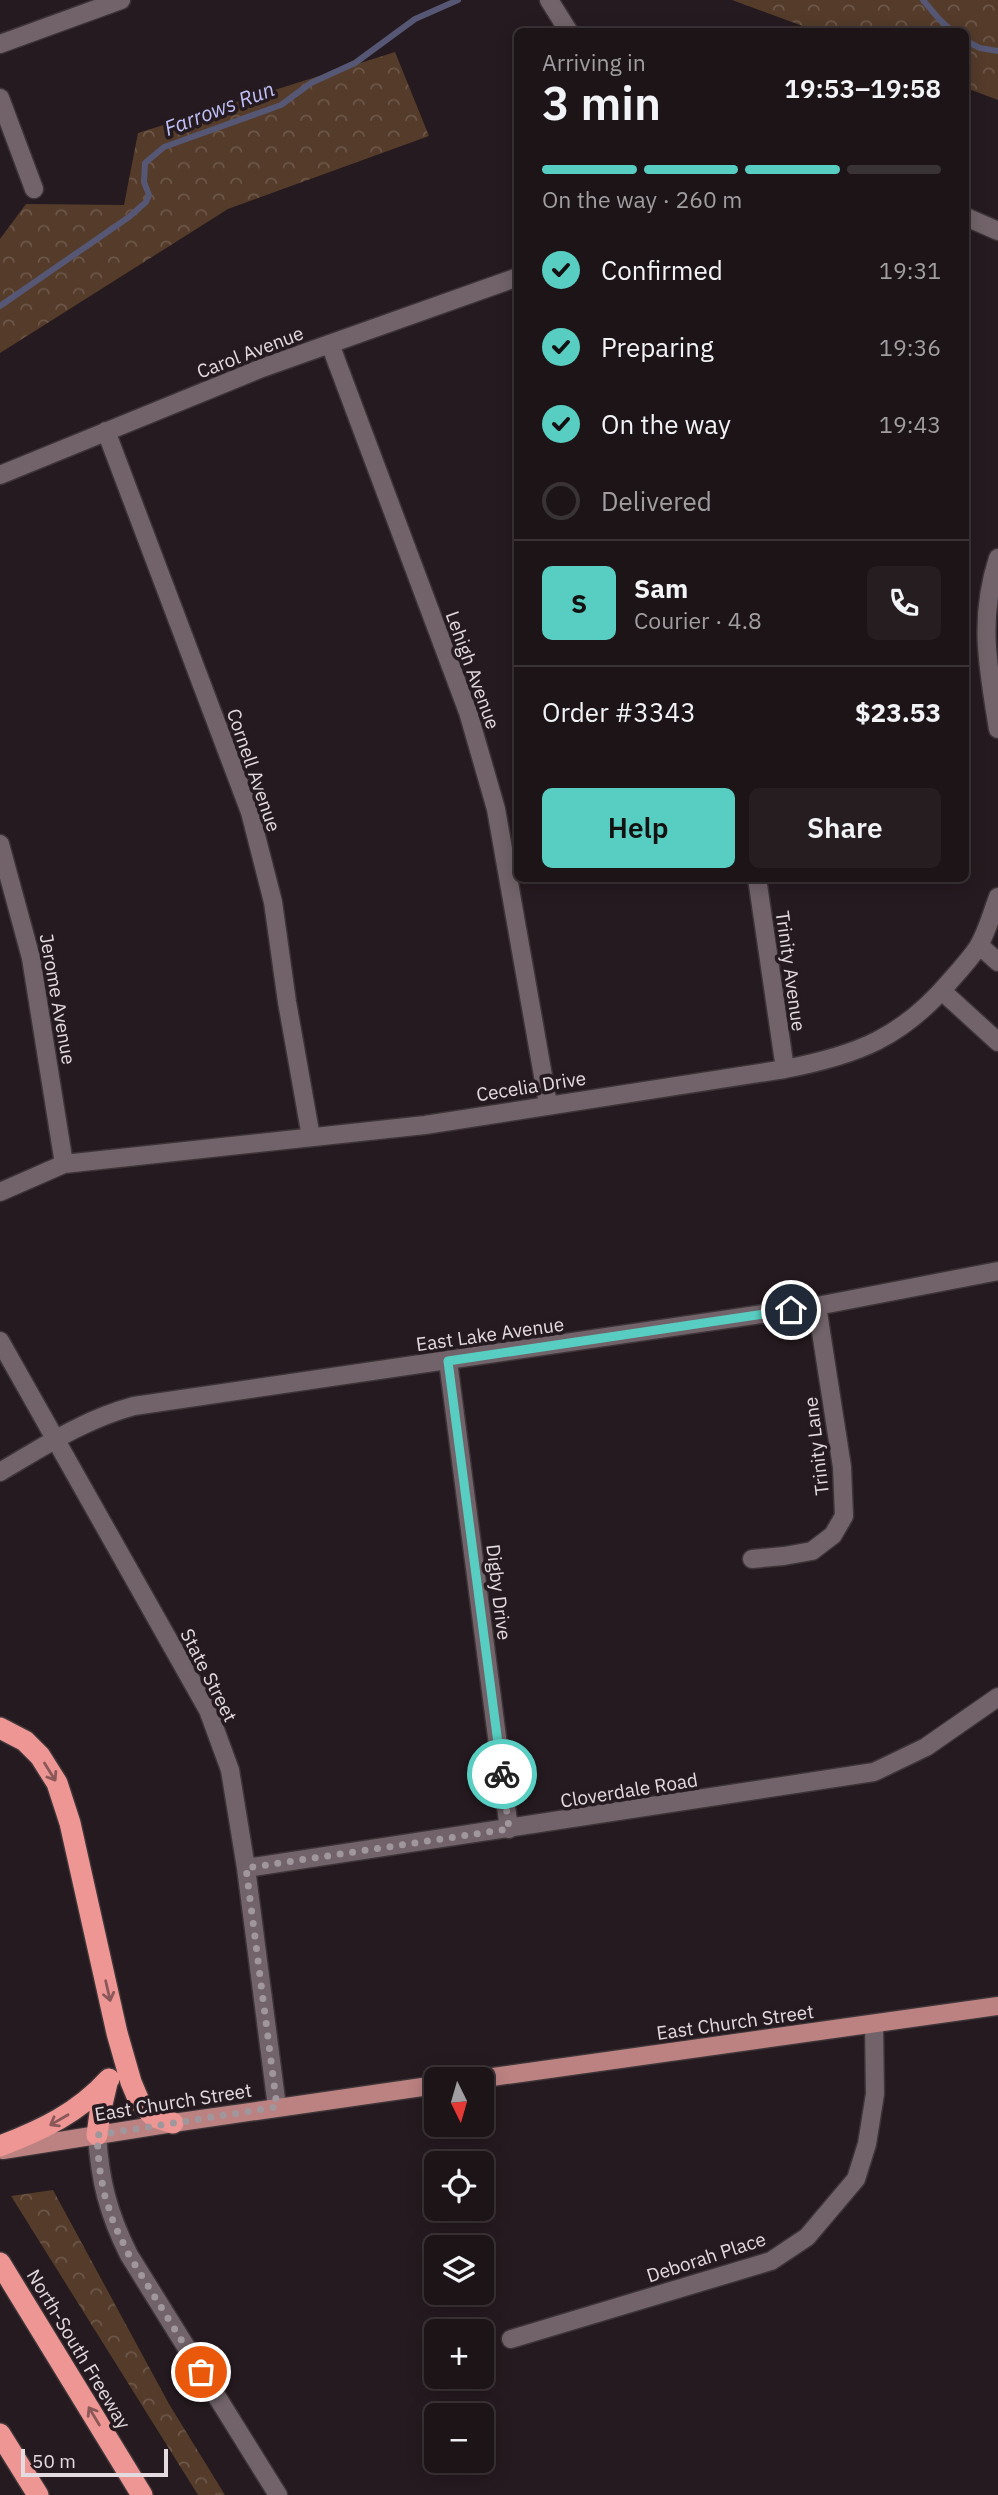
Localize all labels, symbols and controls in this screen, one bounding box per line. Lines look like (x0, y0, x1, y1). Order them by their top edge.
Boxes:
text: Arriving in (542, 47, 646, 77)
text: 19:53–19:58 (784, 71, 941, 105)
text: 3 min (542, 73, 661, 133)
water label: Farrows Run (160, 74, 278, 142)
text: On the way · 260 m (542, 184, 742, 214)
icon: check (542, 251, 580, 289)
text: Confirmed (601, 253, 723, 287)
text: 19:31 (879, 255, 941, 285)
street label: Carol Avenue (193, 321, 307, 383)
icon: check (542, 328, 580, 366)
text: Preparing (601, 330, 714, 364)
text: 19:36 (879, 332, 941, 362)
icon: check (542, 405, 580, 443)
text: On the way (601, 407, 731, 441)
text: 19:43 (879, 409, 941, 439)
text: Delivered (601, 484, 712, 518)
button: phone (867, 566, 941, 640)
text: Sam (634, 571, 688, 605)
text: S (571, 586, 587, 620)
text: Courier · 4.8 (634, 605, 762, 635)
street label: Lehigh Avenue (441, 608, 505, 732)
text: Order #3343 (542, 695, 696, 729)
text: $23.53 (855, 695, 941, 729)
street label: Cornell Avenue (222, 705, 286, 835)
button: Help (542, 788, 735, 868)
button: Share (749, 788, 941, 868)
street label: Trinity Avenue (771, 909, 811, 1033)
street label: Jerome Avenue (35, 932, 81, 1066)
street label: Cecelia Drive (474, 1065, 588, 1107)
pin (761, 1280, 821, 1340)
icon: home (772, 1291, 810, 1329)
street label: East Lake Avenue (414, 1312, 566, 1356)
street label: Trinity Lane (798, 1396, 834, 1496)
street label: Digby Drive (481, 1543, 517, 1641)
street label: State Street (175, 1624, 243, 1726)
courier (467, 1739, 537, 1809)
icon: bike (483, 1755, 521, 1793)
one-way arrow (42, 1762, 57, 1781)
street label: Cloverdale Road (559, 1767, 699, 1813)
one-way arrow (101, 1979, 115, 2002)
street label: East Church Street (655, 1999, 815, 2045)
north arrow (424, 2067, 494, 2137)
map controls (424, 2067, 494, 2473)
street label: East Church Street (93, 2078, 253, 2126)
one-way arrow (49, 2114, 70, 2127)
button: locate (424, 2151, 494, 2221)
street label: Deborah Place (643, 2226, 769, 2288)
button: layers (424, 2235, 494, 2305)
street label: North-South Freeway (22, 2265, 136, 2434)
button: + (424, 2319, 494, 2389)
pin (171, 2342, 231, 2402)
icon: bag (182, 2353, 220, 2391)
button: − (424, 2403, 494, 2473)
one-way arrow (86, 2406, 100, 2426)
scale bar (21, 2446, 168, 2478)
text: 50 m (32, 2449, 76, 2473)

